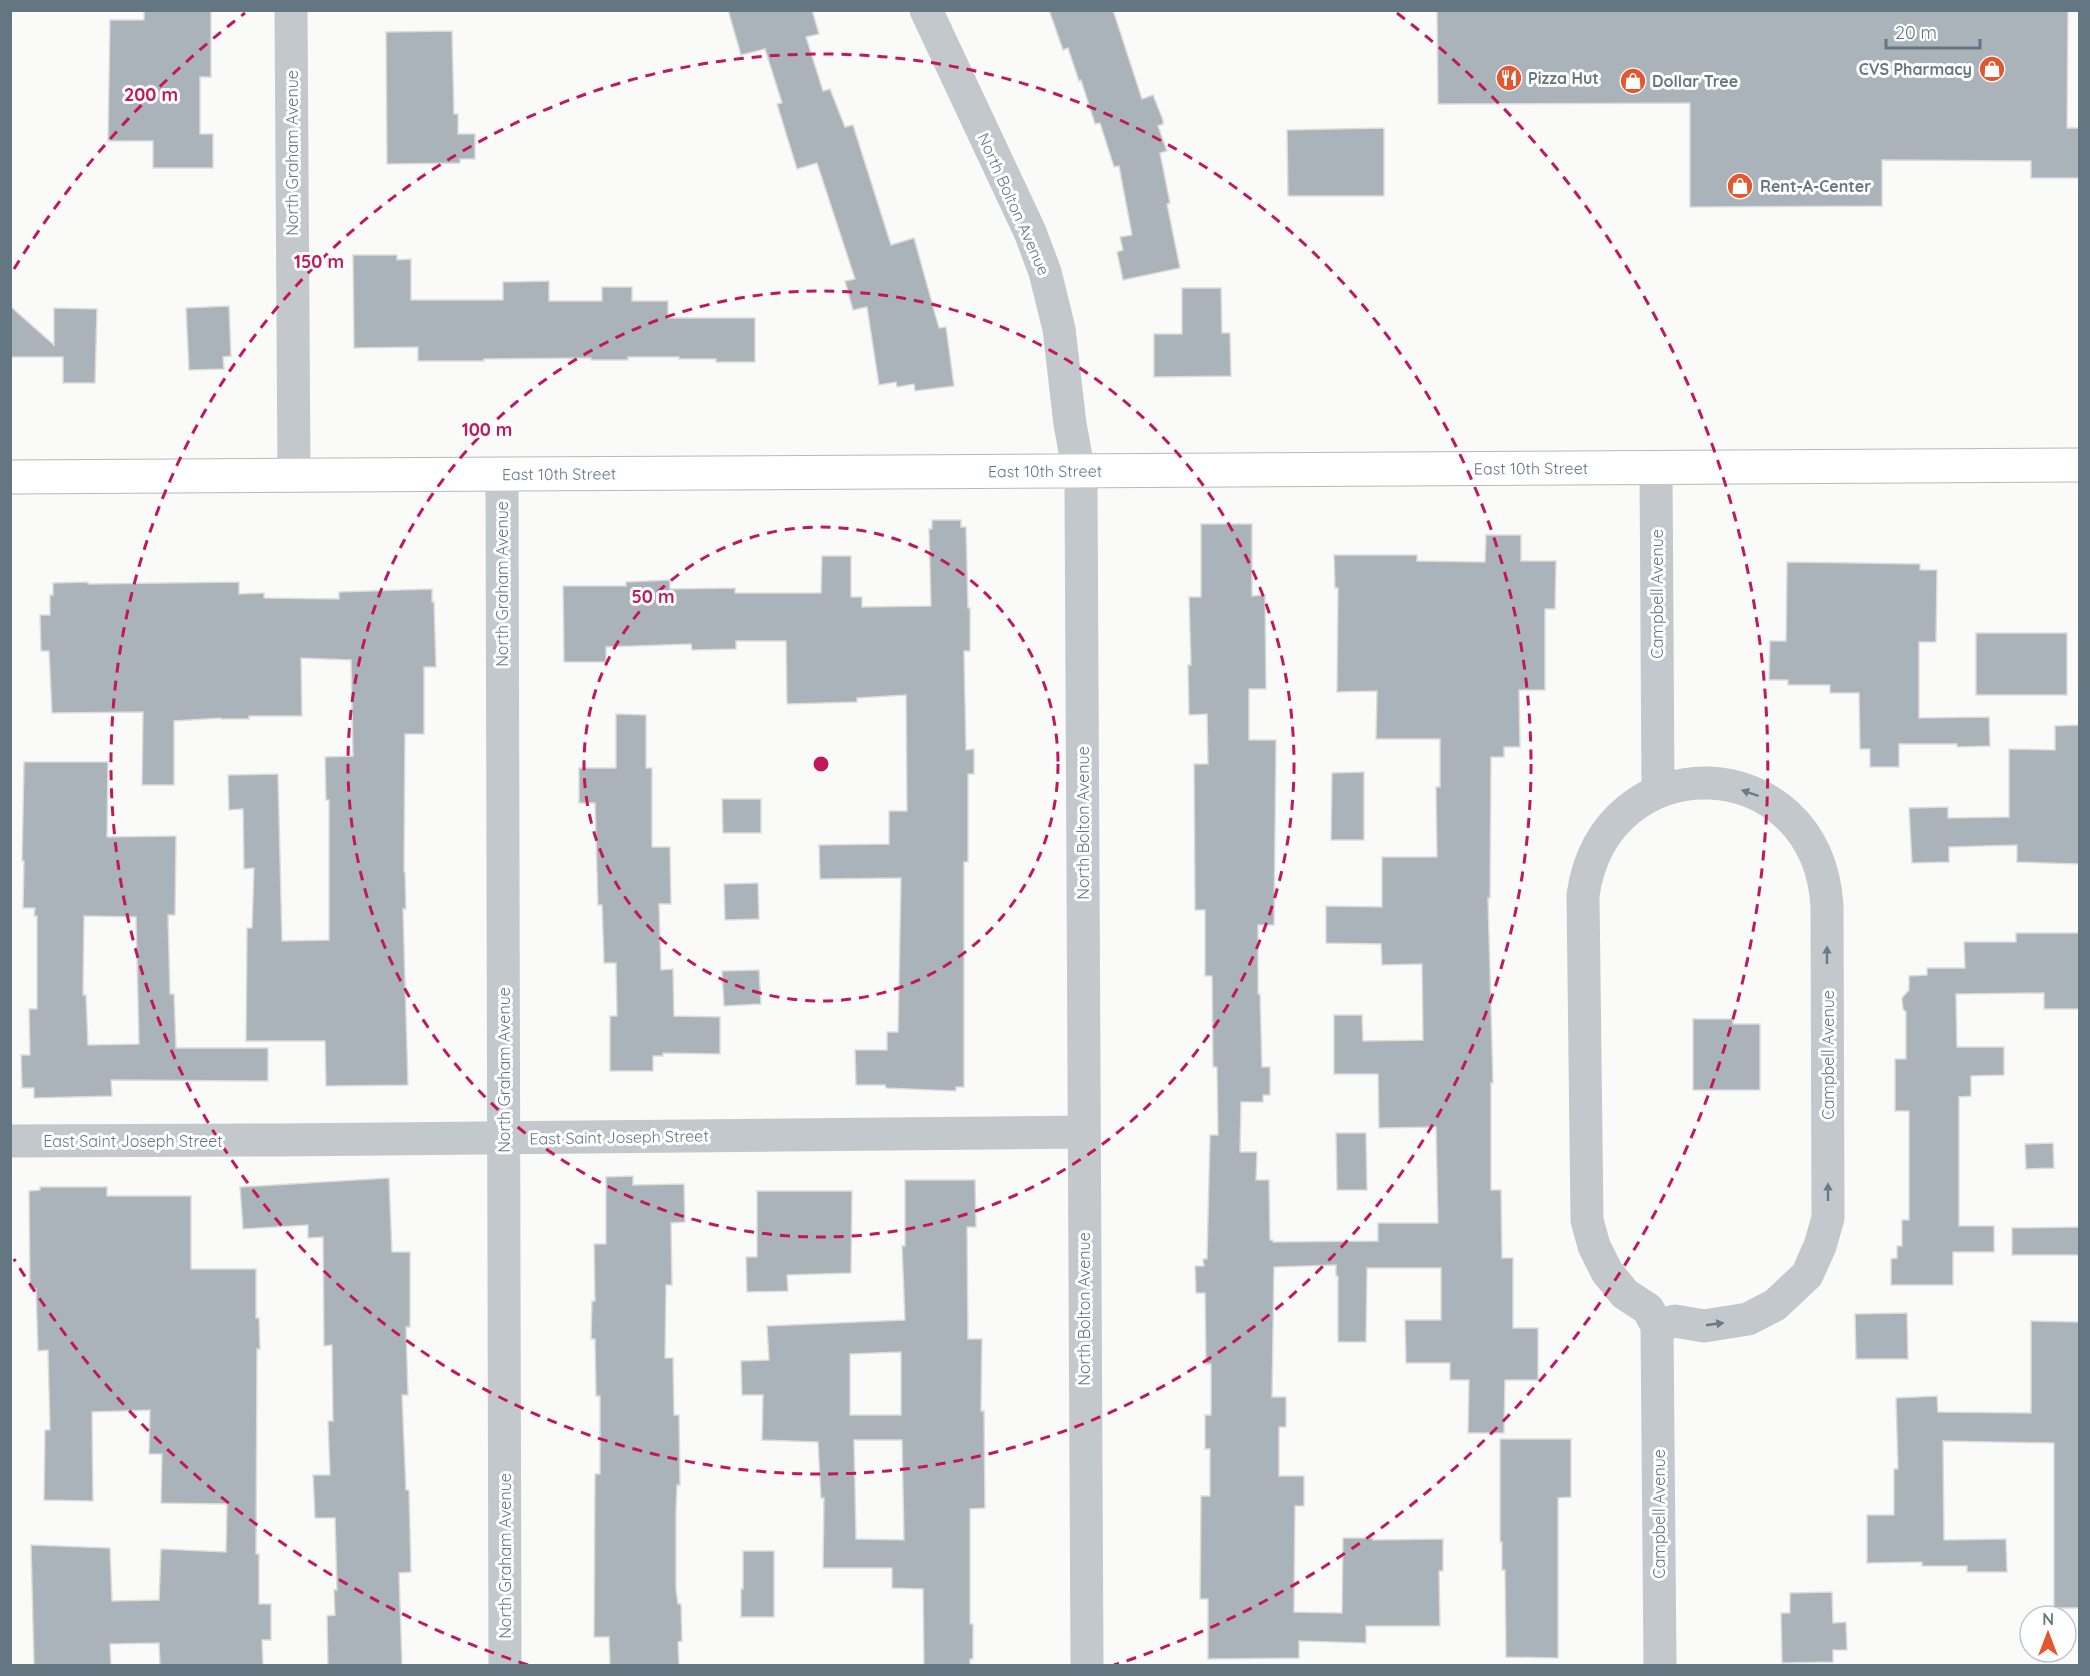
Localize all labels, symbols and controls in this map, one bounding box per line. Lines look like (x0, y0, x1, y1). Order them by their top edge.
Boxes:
scale bar (1886, 12, 1980, 50)
text: 20 m (1895, 21, 1937, 44)
shop icon: CVS Pharmacy (1977, 54, 2007, 84)
place label: CVS Pharmacy (1859, 59, 1972, 79)
restaurant icon: Pizza Hut (1494, 63, 1524, 93)
shop icon: Dollar Tree (1618, 66, 1648, 96)
place label: Pizza Hut (1528, 68, 1599, 88)
street label: North Graham Avenue (282, 70, 302, 236)
place label: Dollar Tree (1652, 71, 1738, 91)
text: 200 m (124, 83, 178, 106)
street label: North Bolton Avenue (974, 130, 1054, 278)
shop icon: Rent-A-Center (1725, 171, 1755, 201)
place label: Rent-A-Center (1760, 176, 1871, 196)
text: 150 m (294, 250, 344, 273)
text: 100 m (462, 418, 512, 441)
street label: East 10th Street (1474, 458, 1588, 479)
street label: East 10th Street (988, 461, 1102, 481)
street label: East 10th Street (502, 463, 616, 484)
street label: North Graham Avenue (492, 501, 512, 667)
street label: Campbell Avenue (1647, 529, 1667, 659)
text: 50 m (631, 585, 675, 608)
street label: North Bolton Avenue (1073, 746, 1093, 900)
centre of rings (811, 754, 831, 774)
one-way arrow (1741, 787, 1759, 797)
one-way arrow (1822, 945, 1832, 964)
street label: North Graham Avenue (494, 987, 514, 1153)
street label: Campbell Avenue (1818, 990, 1838, 1120)
street label: East Saint Joseph Street (529, 1125, 709, 1149)
street label: East Saint Joseph Street (43, 1131, 223, 1151)
one-way arrow (1823, 1182, 1833, 1201)
street label: North Bolton Avenue (1074, 1232, 1094, 1386)
one-way arrow (1705, 1319, 1724, 1329)
street label: Campbell Avenue (1649, 1449, 1669, 1579)
street label: North Graham Avenue (495, 1473, 515, 1639)
north arrow (2018, 1604, 2078, 1664)
text: N (2042, 1609, 2054, 1629)

